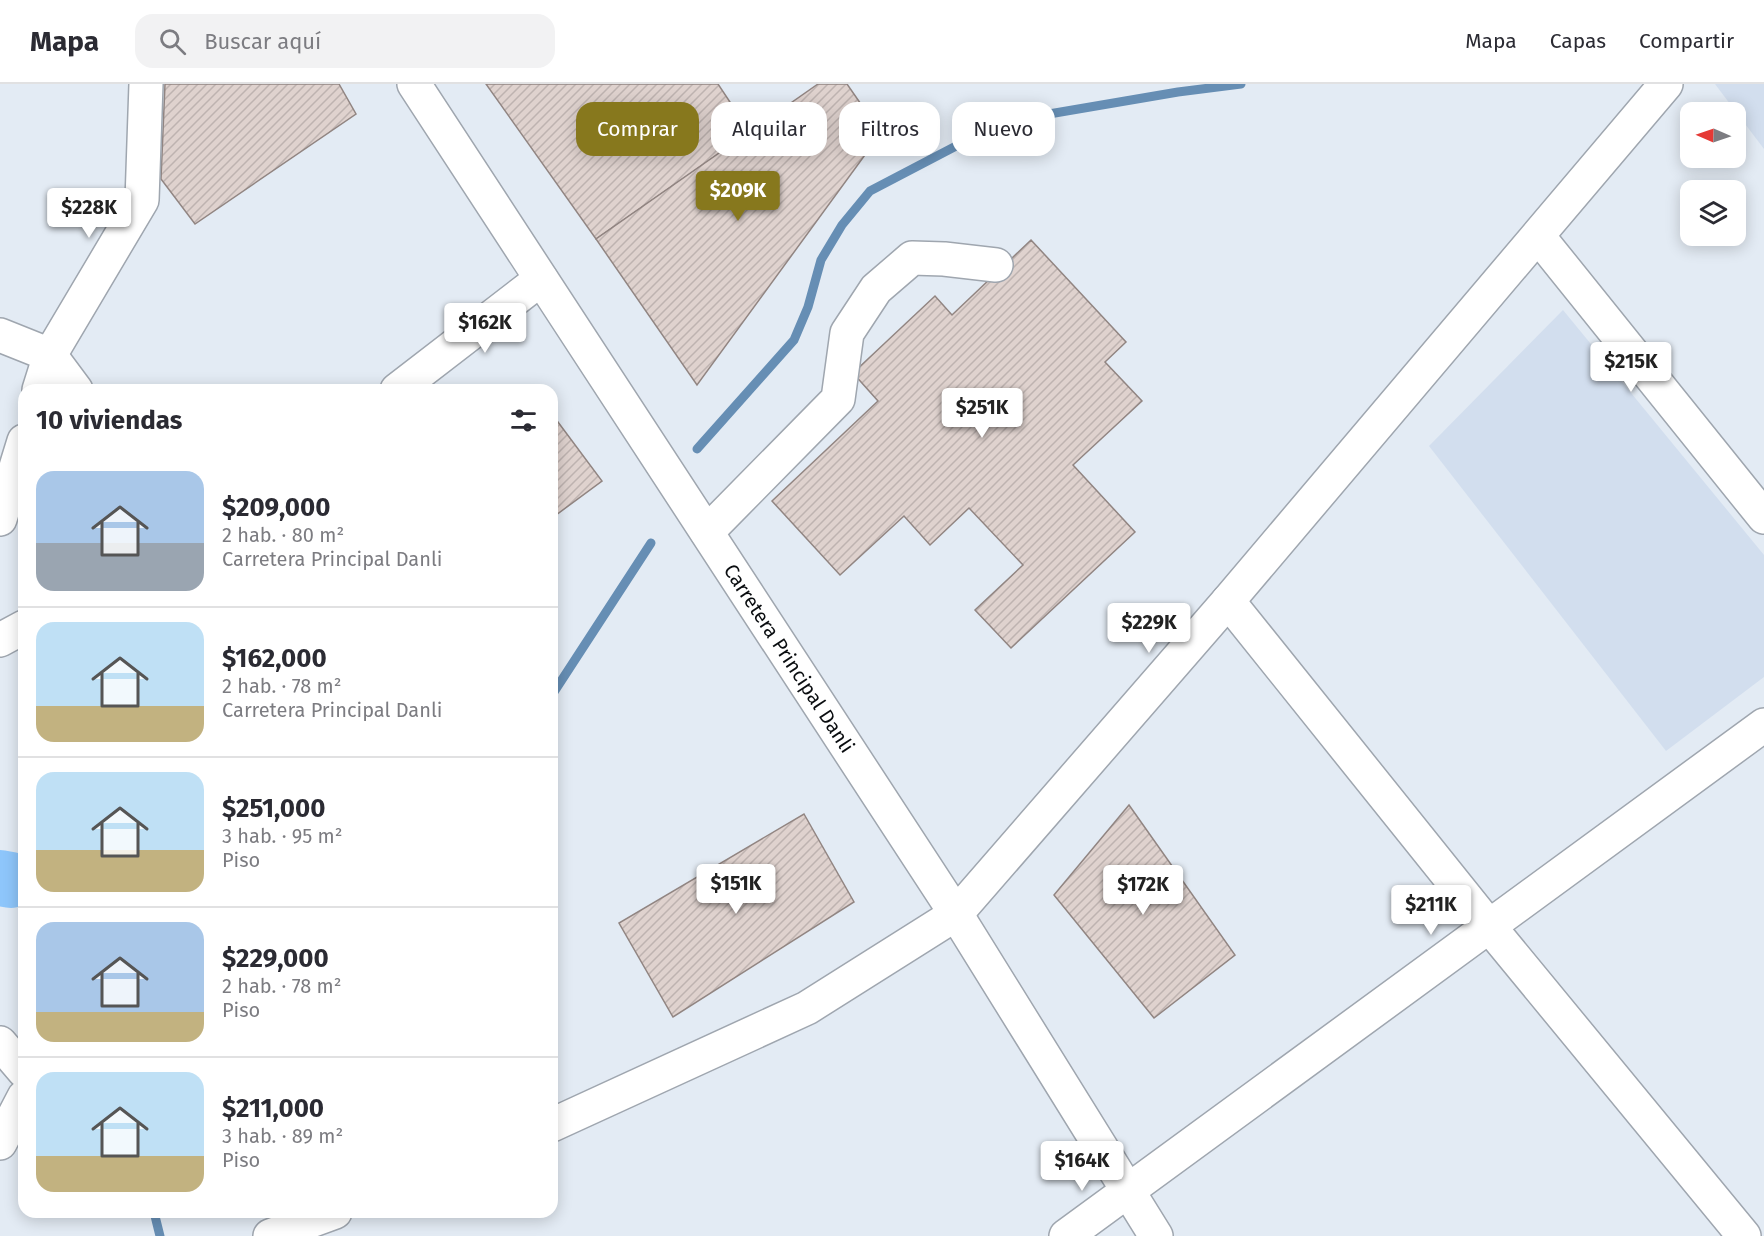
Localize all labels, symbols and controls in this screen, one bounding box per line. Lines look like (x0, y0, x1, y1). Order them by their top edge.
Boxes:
search box (135, 14, 555, 68)
text: Mapa (30, 25, 99, 58)
icon: search (156, 25, 189, 58)
text: Buscar aquí (204, 28, 321, 55)
text: Mapa (1465, 28, 1517, 54)
text: Capas (1550, 28, 1606, 54)
text: Compartir (1639, 28, 1734, 54)
chip: Comprar (576, 102, 699, 156)
chip: Alquilar (711, 102, 827, 156)
chip: Filtros (839, 102, 940, 156)
chip: Nuevo (952, 102, 1055, 156)
north arrow (1680, 102, 1746, 168)
map controls (1680, 102, 1746, 246)
pin: $209K (696, 171, 780, 222)
text: $209K (710, 178, 766, 202)
button: layers (1680, 180, 1746, 246)
pin: $228K (47, 188, 131, 239)
text: $228K (61, 195, 117, 219)
pin: $162K (443, 303, 527, 354)
text: $162K (458, 310, 512, 334)
pin: $215K (1589, 342, 1673, 393)
text: $215K (1604, 349, 1658, 373)
pin: $251K (940, 388, 1024, 439)
text: $251K (956, 395, 1008, 419)
icon: filters (507, 404, 540, 437)
text: 10 viviendas (36, 405, 182, 436)
text: $209,000 (222, 492, 330, 523)
icon: home (84, 495, 156, 567)
text: 2 hab. · 80 m² (222, 523, 344, 547)
text: Carretera Principal Danli (222, 547, 442, 571)
street label: Carretera Principal Danli (719, 559, 859, 757)
pin: $229K (1107, 603, 1191, 654)
text: $229K (1121, 610, 1177, 634)
text: $162,000 (222, 643, 327, 674)
icon: home (84, 646, 156, 718)
text: 2 hab. · 78 m² (222, 674, 342, 698)
text: Carretera Principal Danli (222, 698, 442, 722)
text: $251,000 (222, 793, 325, 824)
icon: home (84, 796, 156, 868)
text: 3 hab. · 95 m² (222, 824, 343, 848)
text: Piso (222, 848, 260, 872)
pin: $151K (694, 864, 778, 915)
pin: $172K (1101, 865, 1185, 916)
text: $151K (710, 871, 762, 895)
text: $172K (1117, 872, 1169, 896)
pin: $211K (1389, 885, 1473, 936)
text: $211K (1405, 892, 1457, 916)
text: $229,000 (222, 943, 329, 974)
icon: home (84, 946, 156, 1018)
text: 2 hab. · 78 m² (222, 974, 342, 998)
text: Piso (222, 998, 260, 1022)
text: $211,000 (222, 1093, 324, 1124)
icon: home (84, 1096, 156, 1168)
text: 3 hab. · 89 m² (222, 1124, 343, 1148)
pin: $164K (1040, 1141, 1124, 1192)
text: Piso (222, 1148, 260, 1172)
text: $164K (1055, 1148, 1109, 1172)

